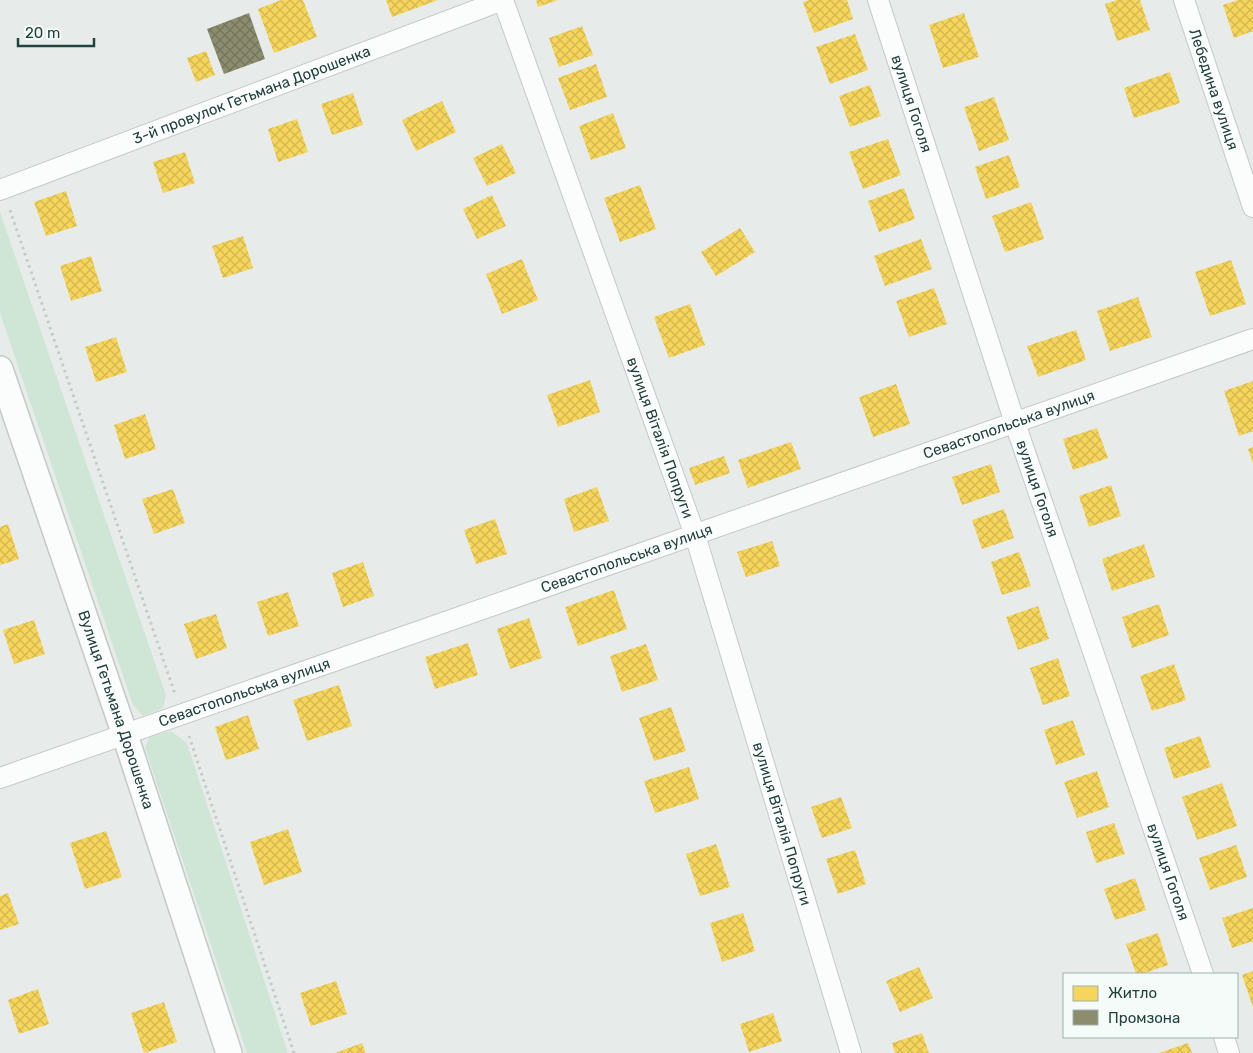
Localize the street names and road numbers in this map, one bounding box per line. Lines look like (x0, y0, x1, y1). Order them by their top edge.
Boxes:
street label: Лебедина вулиця (1185, 26, 1242, 152)
street label: 3-й провулок Гетьмана Дорошенка (130, 42, 373, 148)
street label: вулиця Гоголя (887, 53, 936, 155)
street label: вулиця Віталія Попруги (623, 355, 697, 521)
street label: Севастопольська вулиця (921, 386, 1097, 463)
street label: вулиця Гоголя (1013, 438, 1062, 540)
street label: Севастопольська вулиця (538, 520, 715, 597)
street label: Вулиця Гетьмана Дорошенка (74, 608, 158, 811)
street label: Севастопольська вулиця (156, 654, 333, 731)
street label: вулиця Віталія Попруги (749, 740, 815, 908)
street label: вулиця Гоголя (1143, 821, 1193, 923)

